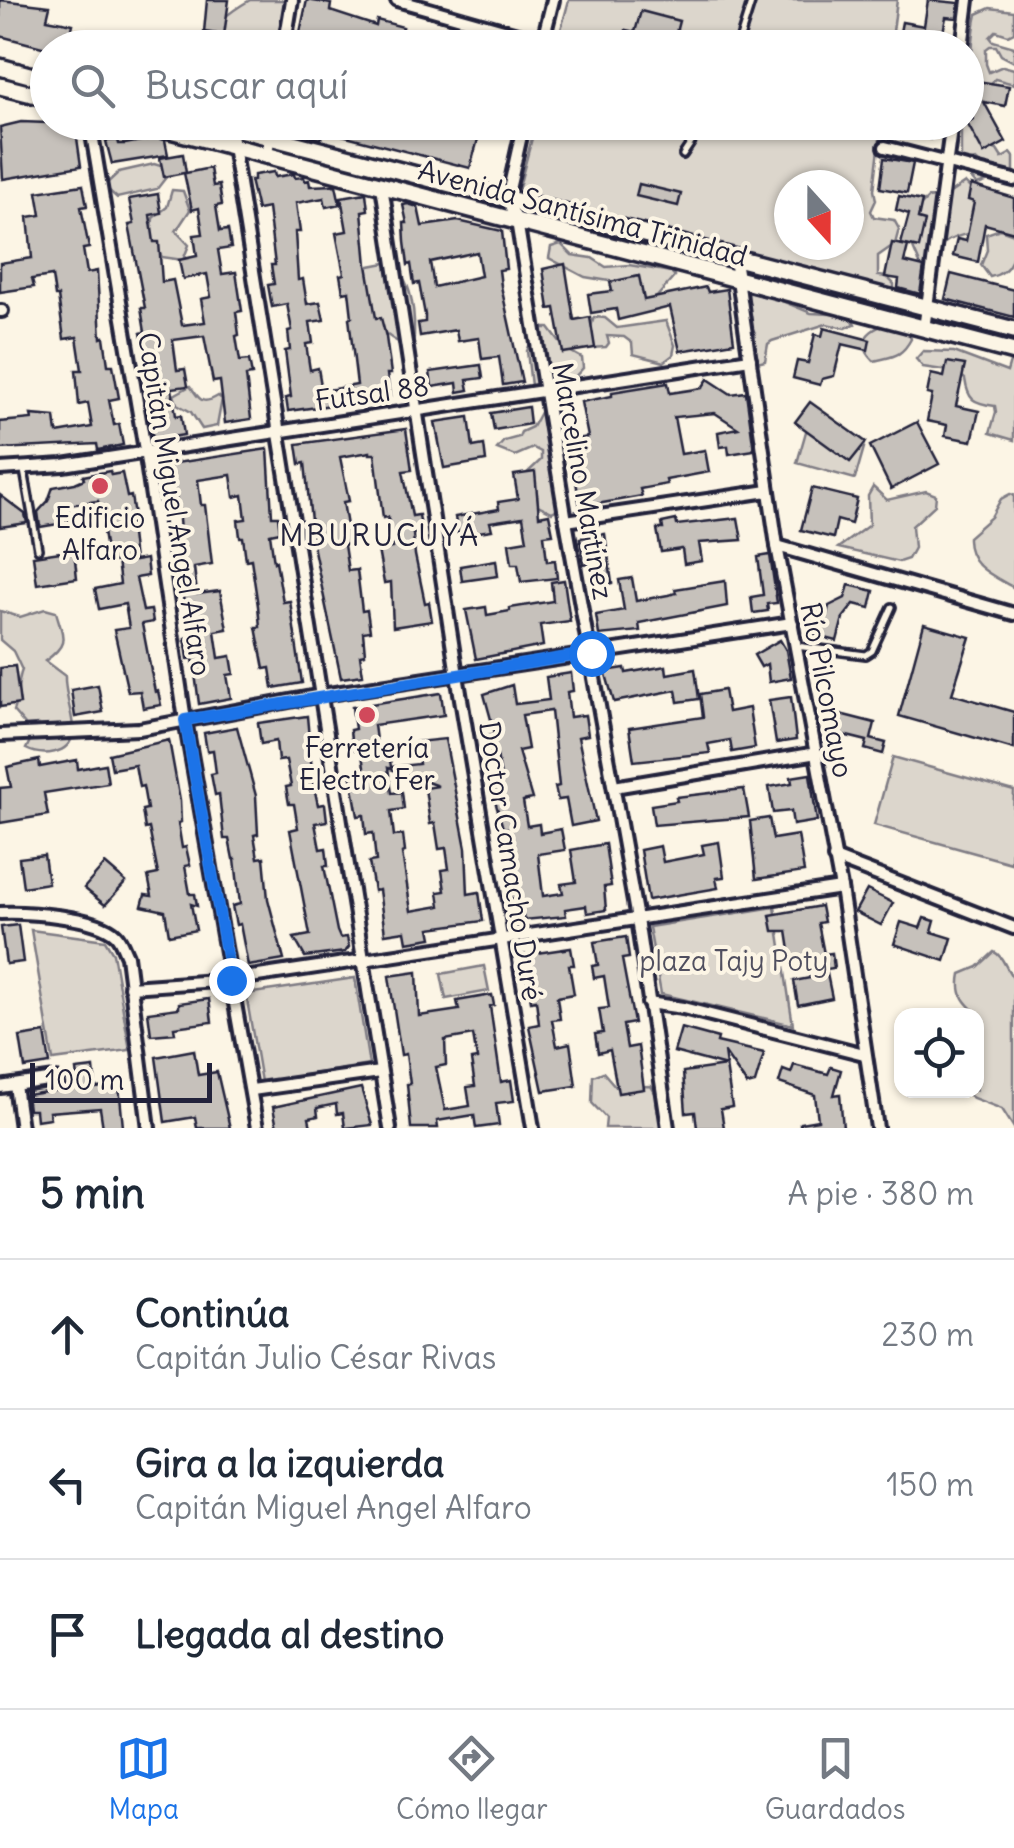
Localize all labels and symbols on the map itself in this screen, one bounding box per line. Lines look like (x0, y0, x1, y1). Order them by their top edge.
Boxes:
street label: Avenida Santísima Trinidad (414, 152, 752, 274)
north arrow (774, 170, 864, 260)
street label: Capitán Miguel Angel Alfaro (130, 330, 220, 678)
street label: Marcelino Martínez (544, 360, 622, 602)
street label: Futsal 88 (313, 367, 431, 419)
marker: Edificio Alfaro (89, 475, 111, 497)
place label: Edificio Alfaro (55, 500, 145, 568)
district label: MBURUCUYÁ (279, 515, 481, 554)
street label: Río Pilcomayo (792, 599, 862, 781)
route start (569, 631, 615, 677)
marker: Ferretería Electro Fer (356, 704, 378, 726)
street label: Doctor Camacho Duré (471, 719, 551, 1003)
place label: Ferretería Electro Fer (299, 730, 435, 798)
park label: plaza Tajy Poty (640, 943, 828, 979)
route end (209, 958, 255, 1004)
scale bar (30, 1058, 212, 1102)

